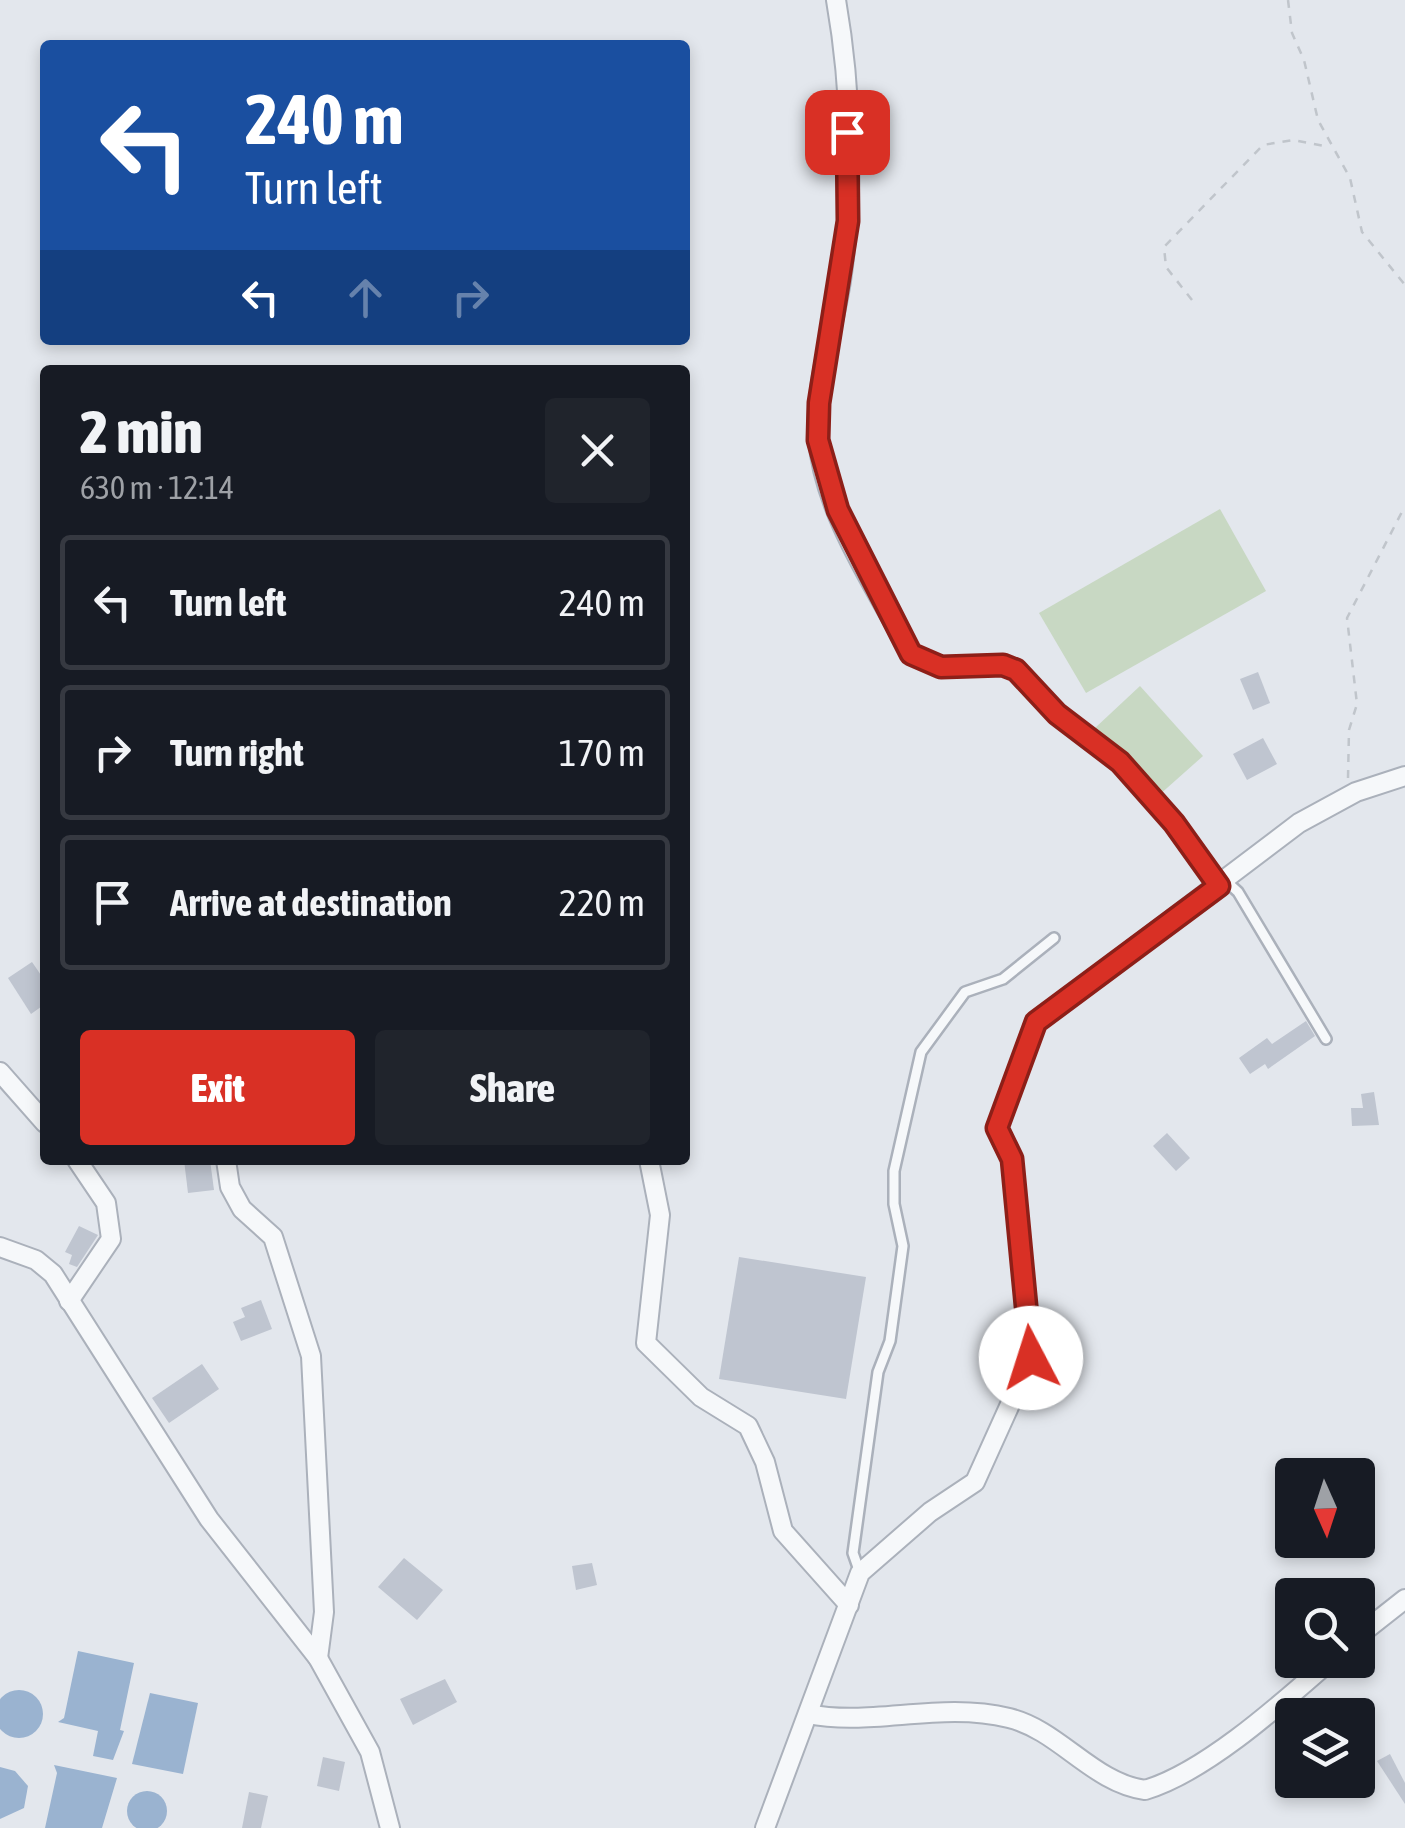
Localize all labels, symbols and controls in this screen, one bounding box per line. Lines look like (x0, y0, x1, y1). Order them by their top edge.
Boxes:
text: 240 m (245, 79, 404, 159)
icon: left (80, 80, 210, 210)
pin (805, 90, 890, 175)
icon: arrive (820, 105, 875, 160)
text: Turn left (245, 162, 383, 214)
icon: left (233, 270, 288, 325)
icon: ahead (338, 270, 393, 325)
icon: right (443, 270, 498, 325)
text: 2 min (80, 397, 203, 466)
button: close (545, 398, 650, 503)
text: 630 m · 12:14 (80, 469, 234, 506)
icon: left (85, 575, 140, 630)
text: Turn left (170, 581, 286, 624)
text: 240 m (559, 581, 645, 624)
icon: right (85, 725, 140, 780)
text: Turn right (170, 731, 304, 774)
text: 170 m (559, 731, 645, 774)
icon: arrive (85, 875, 140, 930)
text: Arrive at destination (170, 881, 452, 924)
text: 220 m (559, 881, 645, 924)
button: Exit (80, 1030, 355, 1145)
button: Share (375, 1030, 650, 1145)
position arrow (979, 1306, 1083, 1410)
north arrow (1275, 1458, 1375, 1558)
map controls (1275, 1458, 1375, 1798)
button: search (1275, 1578, 1375, 1678)
button: layers (1275, 1698, 1375, 1798)

